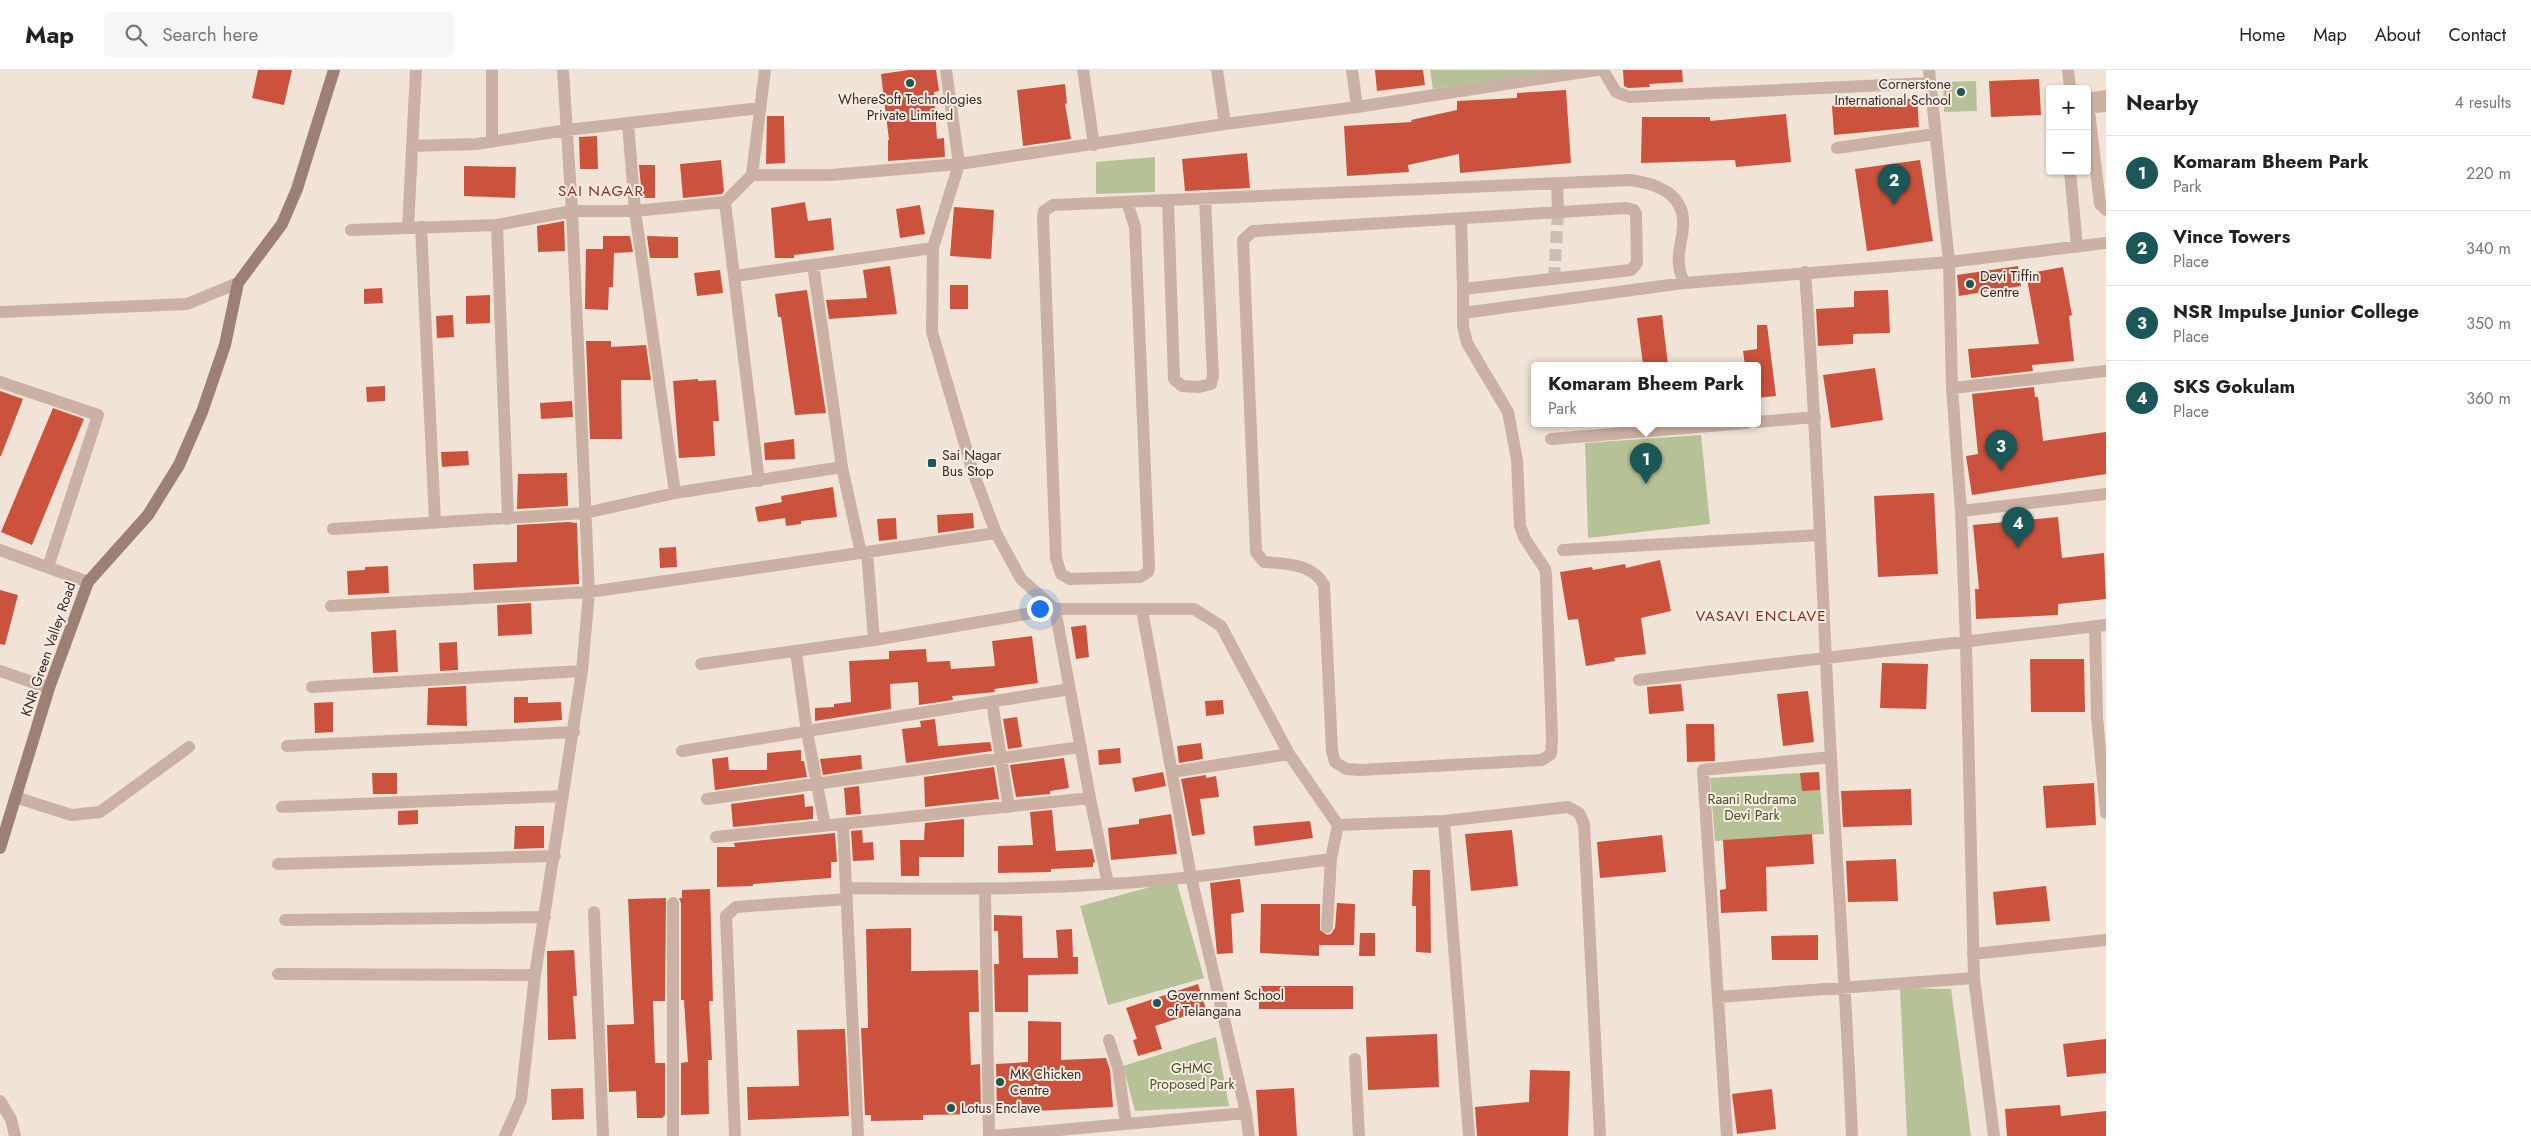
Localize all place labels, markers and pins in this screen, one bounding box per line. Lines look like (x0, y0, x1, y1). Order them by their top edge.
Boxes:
place label: Cornerstone International School (1834, 74, 1951, 110)
marker: WhereSoft Technologies Private Limited (904, 77, 916, 89)
marker: Cornerstone International School (1955, 86, 1967, 98)
place label: WhereSoft Technologies Private Limited (838, 89, 982, 125)
pin: 2 (1878, 164, 1910, 205)
place label: Devi Tiffin Centre (1980, 266, 2040, 302)
marker: Devi Tiffin Centre (1964, 278, 1976, 290)
pin: 3 (1985, 430, 2017, 471)
pin: 1 (1630, 443, 1662, 484)
place label: Sai Nagar Bus Stop (942, 445, 1002, 481)
marker: Sai Nagar Bus Stop (926, 457, 938, 469)
pin: 4 (2002, 507, 2034, 548)
place label: Government School of Telangana (1167, 985, 1284, 1021)
marker: Government School of Telangana (1151, 997, 1163, 1009)
place label: MK Chicken Centre (1010, 1064, 1081, 1100)
marker: MK Chicken Centre (994, 1076, 1006, 1088)
place label: Lotus Enclave (961, 1098, 1040, 1118)
marker: Lotus Enclave (945, 1102, 957, 1114)

